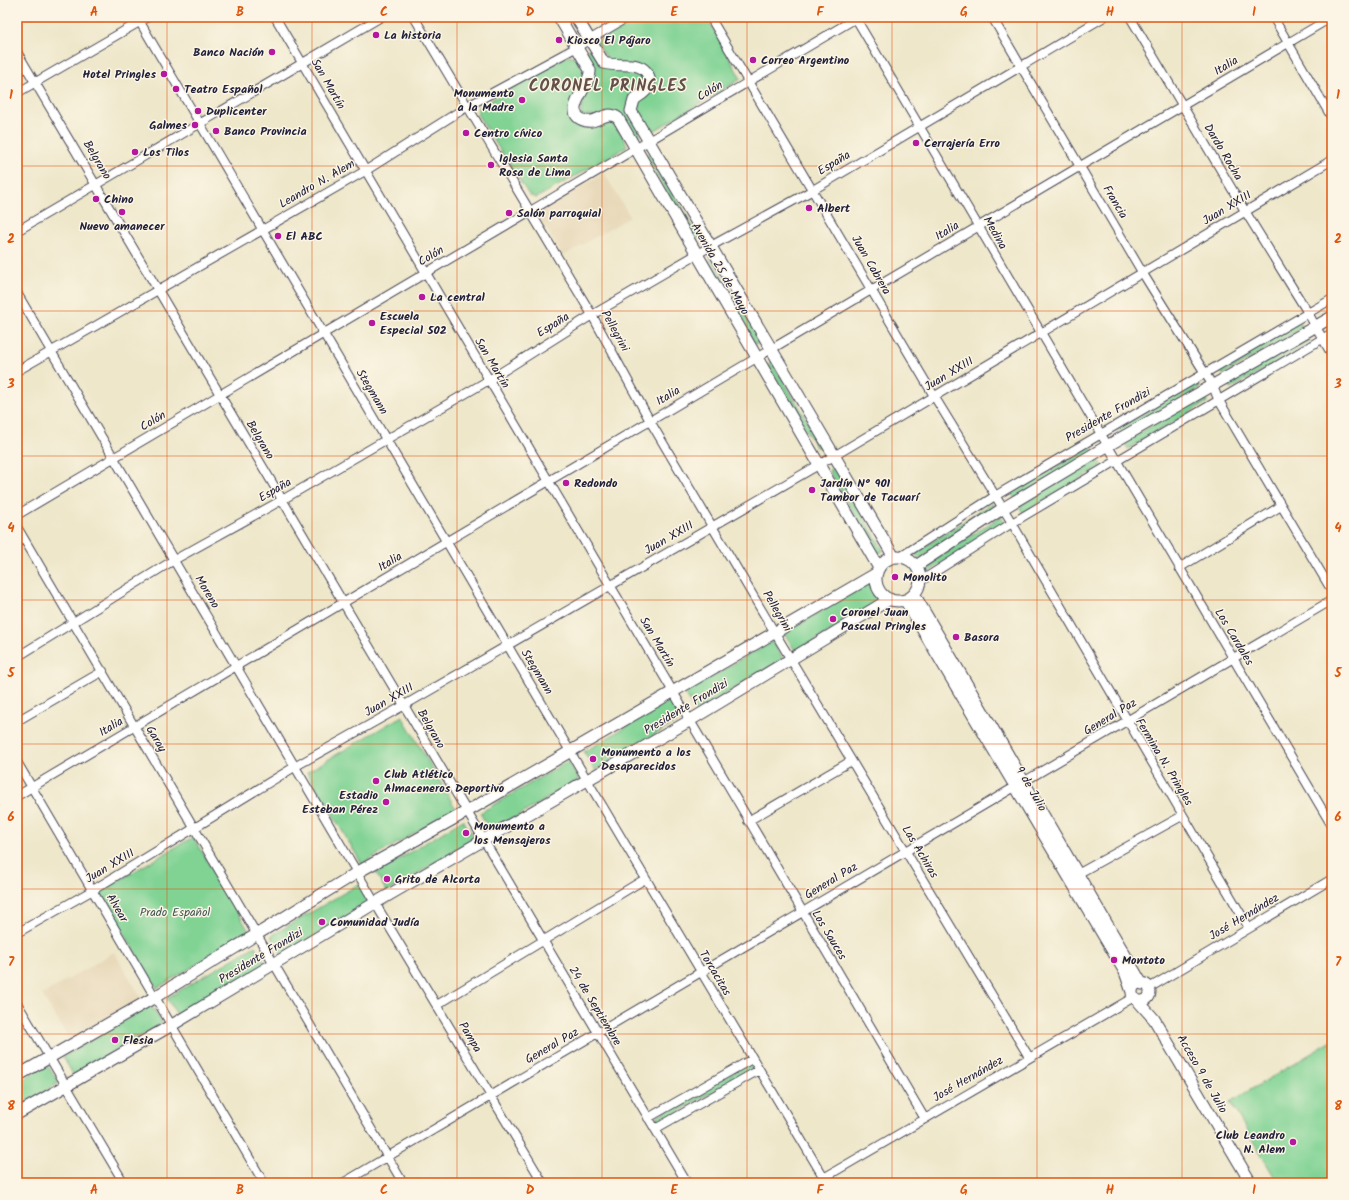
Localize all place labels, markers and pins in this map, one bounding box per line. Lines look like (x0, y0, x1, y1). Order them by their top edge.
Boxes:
place label: La historia (384, 26, 441, 45)
marker: La historia (371, 30, 381, 40)
place label: Kiosco El Pájaro (567, 31, 651, 50)
marker: Kiosco El Pájaro (554, 35, 564, 45)
place label: Banco Nación (193, 43, 264, 62)
marker: Banco Nación (267, 47, 277, 57)
place label: Correo Argentino (761, 51, 850, 70)
marker: Correo Argentino (748, 55, 758, 65)
place label: Hotel Pringles (83, 65, 156, 84)
marker: Hotel Pringles (159, 69, 169, 79)
place label: Teatro Español (184, 80, 263, 99)
marker: Teatro Español (171, 84, 181, 94)
place label: Monumento a la Madre (454, 84, 515, 117)
marker: Monumento a la Madre (517, 95, 527, 105)
place label: Duplicenter (206, 102, 267, 121)
marker: Duplicenter (193, 106, 203, 116)
place label: Galmes (149, 116, 187, 135)
marker: Galmes (190, 120, 200, 130)
place label: Banco Provincia (224, 122, 307, 141)
place label: Centro cívico (474, 124, 543, 143)
marker: Banco Provincia (211, 126, 221, 136)
marker: Centro cívico (461, 128, 471, 138)
place label: Cerrajería Erro (924, 134, 1001, 153)
marker: Cerrajería Erro (911, 138, 921, 148)
place label: Los Tilos (143, 143, 190, 162)
marker: Los Tilos (130, 147, 140, 157)
place label: Iglesia Santa Rosa de Lima (499, 149, 571, 182)
marker: Iglesia Santa Rosa de Lima (486, 160, 496, 170)
place label: Chino (104, 190, 134, 209)
marker: Chino (91, 194, 101, 204)
place label: Albert (817, 199, 851, 218)
marker: Albert (804, 203, 814, 213)
place label: Salón parroquial (517, 204, 602, 223)
marker: Nuevo amanecer (117, 207, 127, 217)
marker: Salón parroquial (504, 208, 514, 218)
place label: Nuevo amanecer (79, 217, 165, 236)
place label: El ABC (286, 227, 323, 246)
marker: El ABC (273, 231, 283, 241)
place label: La central (430, 288, 486, 307)
marker: La central (417, 292, 427, 302)
place label: Escuela Especial 502 (380, 307, 447, 340)
marker: Escuela Especial 502 (367, 318, 377, 328)
place label: Redondo (574, 474, 618, 493)
place label: Jardín N° 901 Tambor de Tacuarí (820, 474, 920, 507)
marker: Redondo (561, 478, 571, 488)
marker: Jardín N° 901 Tambor de Tacuarí (807, 485, 817, 495)
place label: Monolito (903, 568, 947, 587)
marker: Monolito (890, 572, 900, 582)
place label: Coronel Juan Pascual Pringles (841, 603, 926, 636)
marker: Coronel Juan Pascual Pringles (828, 614, 838, 624)
place label: Basora (964, 628, 999, 647)
marker: Basora (951, 632, 961, 642)
place label: Monumento a los Desaparecidos (601, 743, 691, 776)
marker: Monumento a los Desaparecidos (588, 754, 598, 764)
place label: Club Atlético Almaceneros Deportivo (384, 765, 505, 798)
marker: Club Atlético Almaceneros Deportivo (371, 776, 381, 786)
place label: Estadio Esteban Pérez (302, 786, 379, 819)
marker: Estadio Esteban Pérez (381, 797, 391, 807)
place label: Monumento a los Mensajeros (474, 817, 551, 850)
marker: Monumento a los Mensajeros (461, 828, 471, 838)
place label: Grito de Alcorta (395, 870, 480, 889)
marker: Grito de Alcorta (382, 874, 392, 884)
place label: Comunidad Judía (330, 913, 419, 932)
marker: Comunidad Judía (317, 917, 327, 927)
place label: Montoto (1122, 951, 1165, 970)
marker: Montoto (1109, 955, 1119, 965)
place label: Flesia (123, 1031, 153, 1050)
marker: Flesia (110, 1035, 120, 1045)
place label: Club Leandro N. Alem (1216, 1126, 1286, 1159)
marker: Club Leandro N. Alem (1288, 1137, 1298, 1147)

